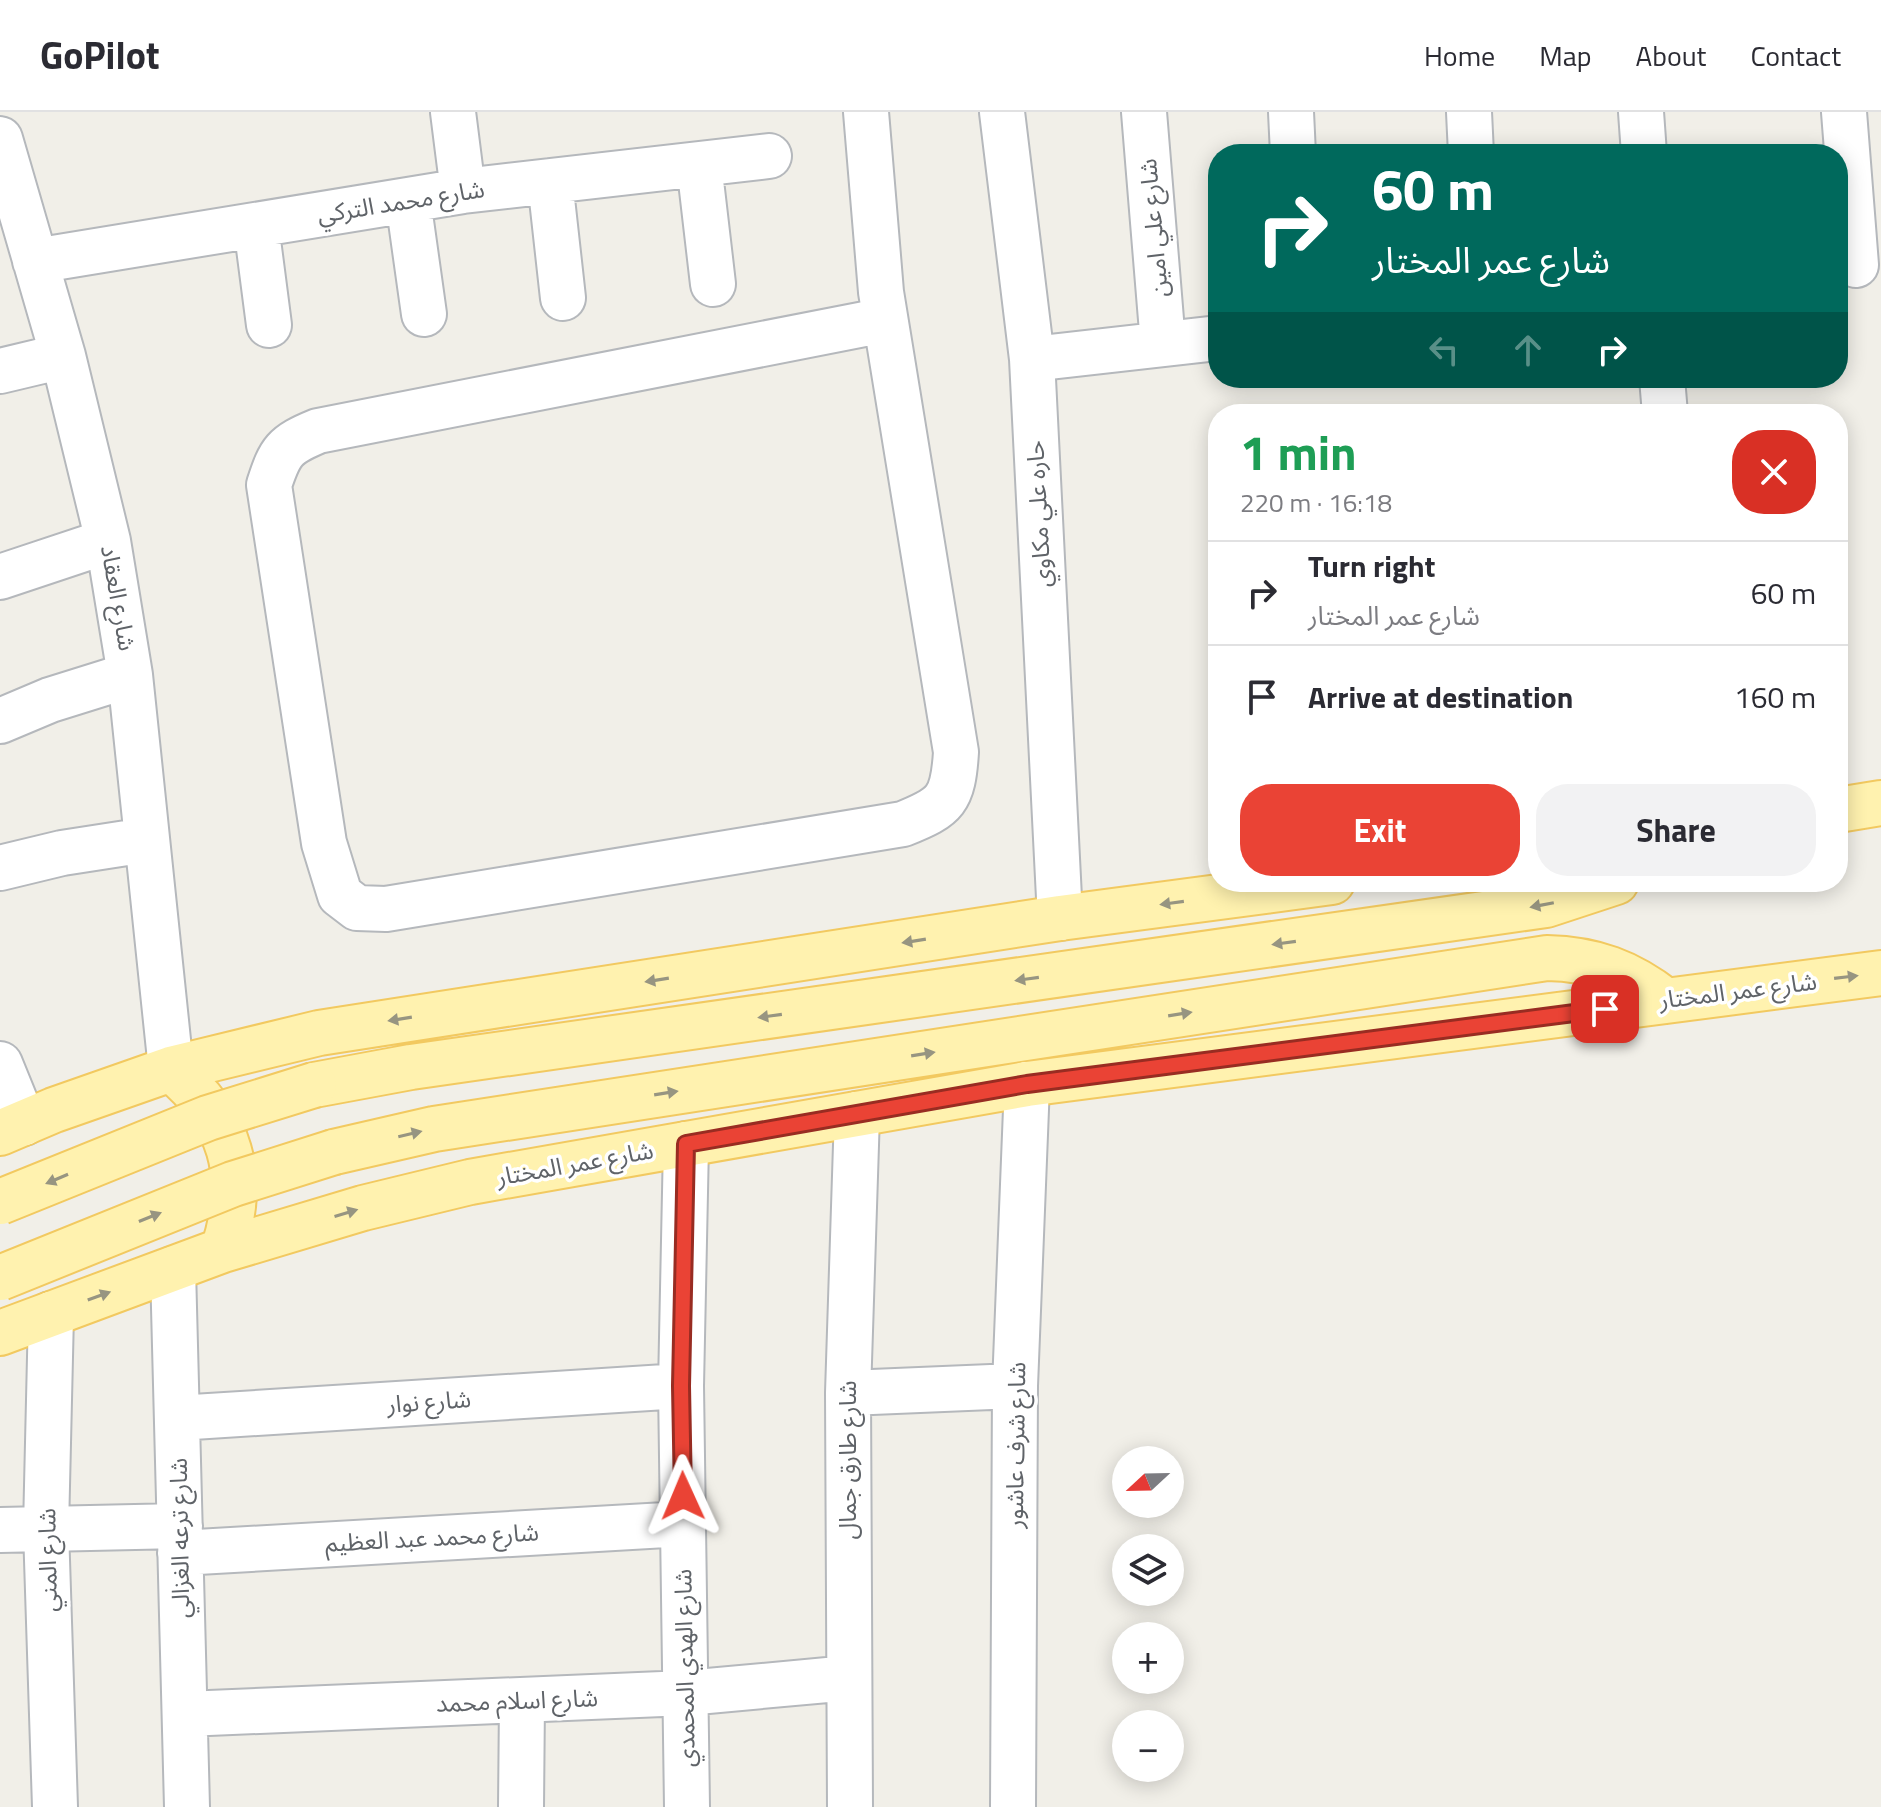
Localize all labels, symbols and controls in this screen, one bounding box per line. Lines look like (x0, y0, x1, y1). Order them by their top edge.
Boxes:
text: GoPilot (40, 26, 160, 84)
text: Home (1424, 34, 1495, 77)
text: Map (1539, 34, 1592, 77)
text: About (1636, 34, 1706, 77)
text: Contact (1750, 34, 1841, 77)
text: 60 m (1372, 147, 1494, 232)
street label: شارع علي امين (1129, 157, 1179, 299)
street label: شارع محمد التركي (315, 170, 487, 234)
icon: right (1240, 176, 1344, 280)
text: شارع عمر المختار (1372, 232, 1610, 287)
icon: left (1422, 328, 1466, 372)
icon: ahead (1506, 328, 1550, 372)
icon: right (1590, 328, 1634, 372)
text: 1 min (1240, 416, 1357, 489)
button: close (1732, 430, 1816, 514)
street label: حاره علي مكاوي (1016, 440, 1061, 588)
text: 220 m · 16:18 (1240, 483, 1392, 522)
street label: شارع العقاد (92, 542, 146, 654)
text: Turn right (1308, 543, 1436, 589)
text: 60 m (1751, 570, 1816, 616)
icon: right (1240, 571, 1284, 615)
text: شارع عمر المختار (1308, 596, 1480, 635)
text: Arrive at destination (1308, 674, 1573, 720)
text: 160 m (1734, 674, 1816, 720)
icon: arrive (1240, 675, 1284, 719)
button: Exit (1240, 784, 1520, 876)
button: Share (1536, 784, 1816, 876)
one-way arrow (1159, 897, 1184, 910)
one-way arrow (1529, 899, 1554, 912)
one-way arrow (902, 935, 927, 947)
one-way arrow (1272, 937, 1297, 950)
street label: شارع عمر المختار (1656, 962, 1819, 1018)
one-way arrow (1834, 970, 1859, 983)
one-way arrow (1014, 973, 1039, 986)
one-way arrow (645, 974, 670, 987)
pin (1571, 975, 1639, 1043)
icon: arrive (1583, 987, 1627, 1031)
one-way arrow (1168, 1007, 1193, 1020)
one-way arrow (757, 1010, 782, 1023)
one-way arrow (388, 1013, 413, 1026)
one-way arrow (911, 1047, 936, 1059)
one-way arrow (654, 1086, 679, 1099)
one-way arrow (397, 1127, 422, 1140)
street label: شارع عمر المختار (493, 1132, 656, 1195)
one-way arrow (45, 1172, 69, 1185)
one-way arrow (334, 1206, 358, 1219)
one-way arrow (138, 1210, 162, 1223)
one-way arrow (88, 1289, 112, 1302)
street label: شارع شرف عاشور (996, 1361, 1034, 1530)
street label: شارع نوار (385, 1380, 472, 1422)
street label: شارع طارق جمال (829, 1381, 865, 1539)
north arrow (1112, 1446, 1184, 1518)
map controls (1112, 1446, 1184, 1782)
position arrow (641, 1454, 725, 1538)
street label: شارع ترعه الغزالي (160, 1458, 200, 1618)
street label: شارع المني (28, 1508, 67, 1612)
street label: شارع محمد عبد العظيم (324, 1513, 540, 1561)
button: layers (1112, 1534, 1184, 1606)
street label: شارع الهدي المحمدي (664, 1568, 705, 1768)
button: + (1112, 1622, 1184, 1694)
street label: شارع اسلام محمد (435, 1679, 599, 1722)
button: − (1112, 1710, 1184, 1782)

